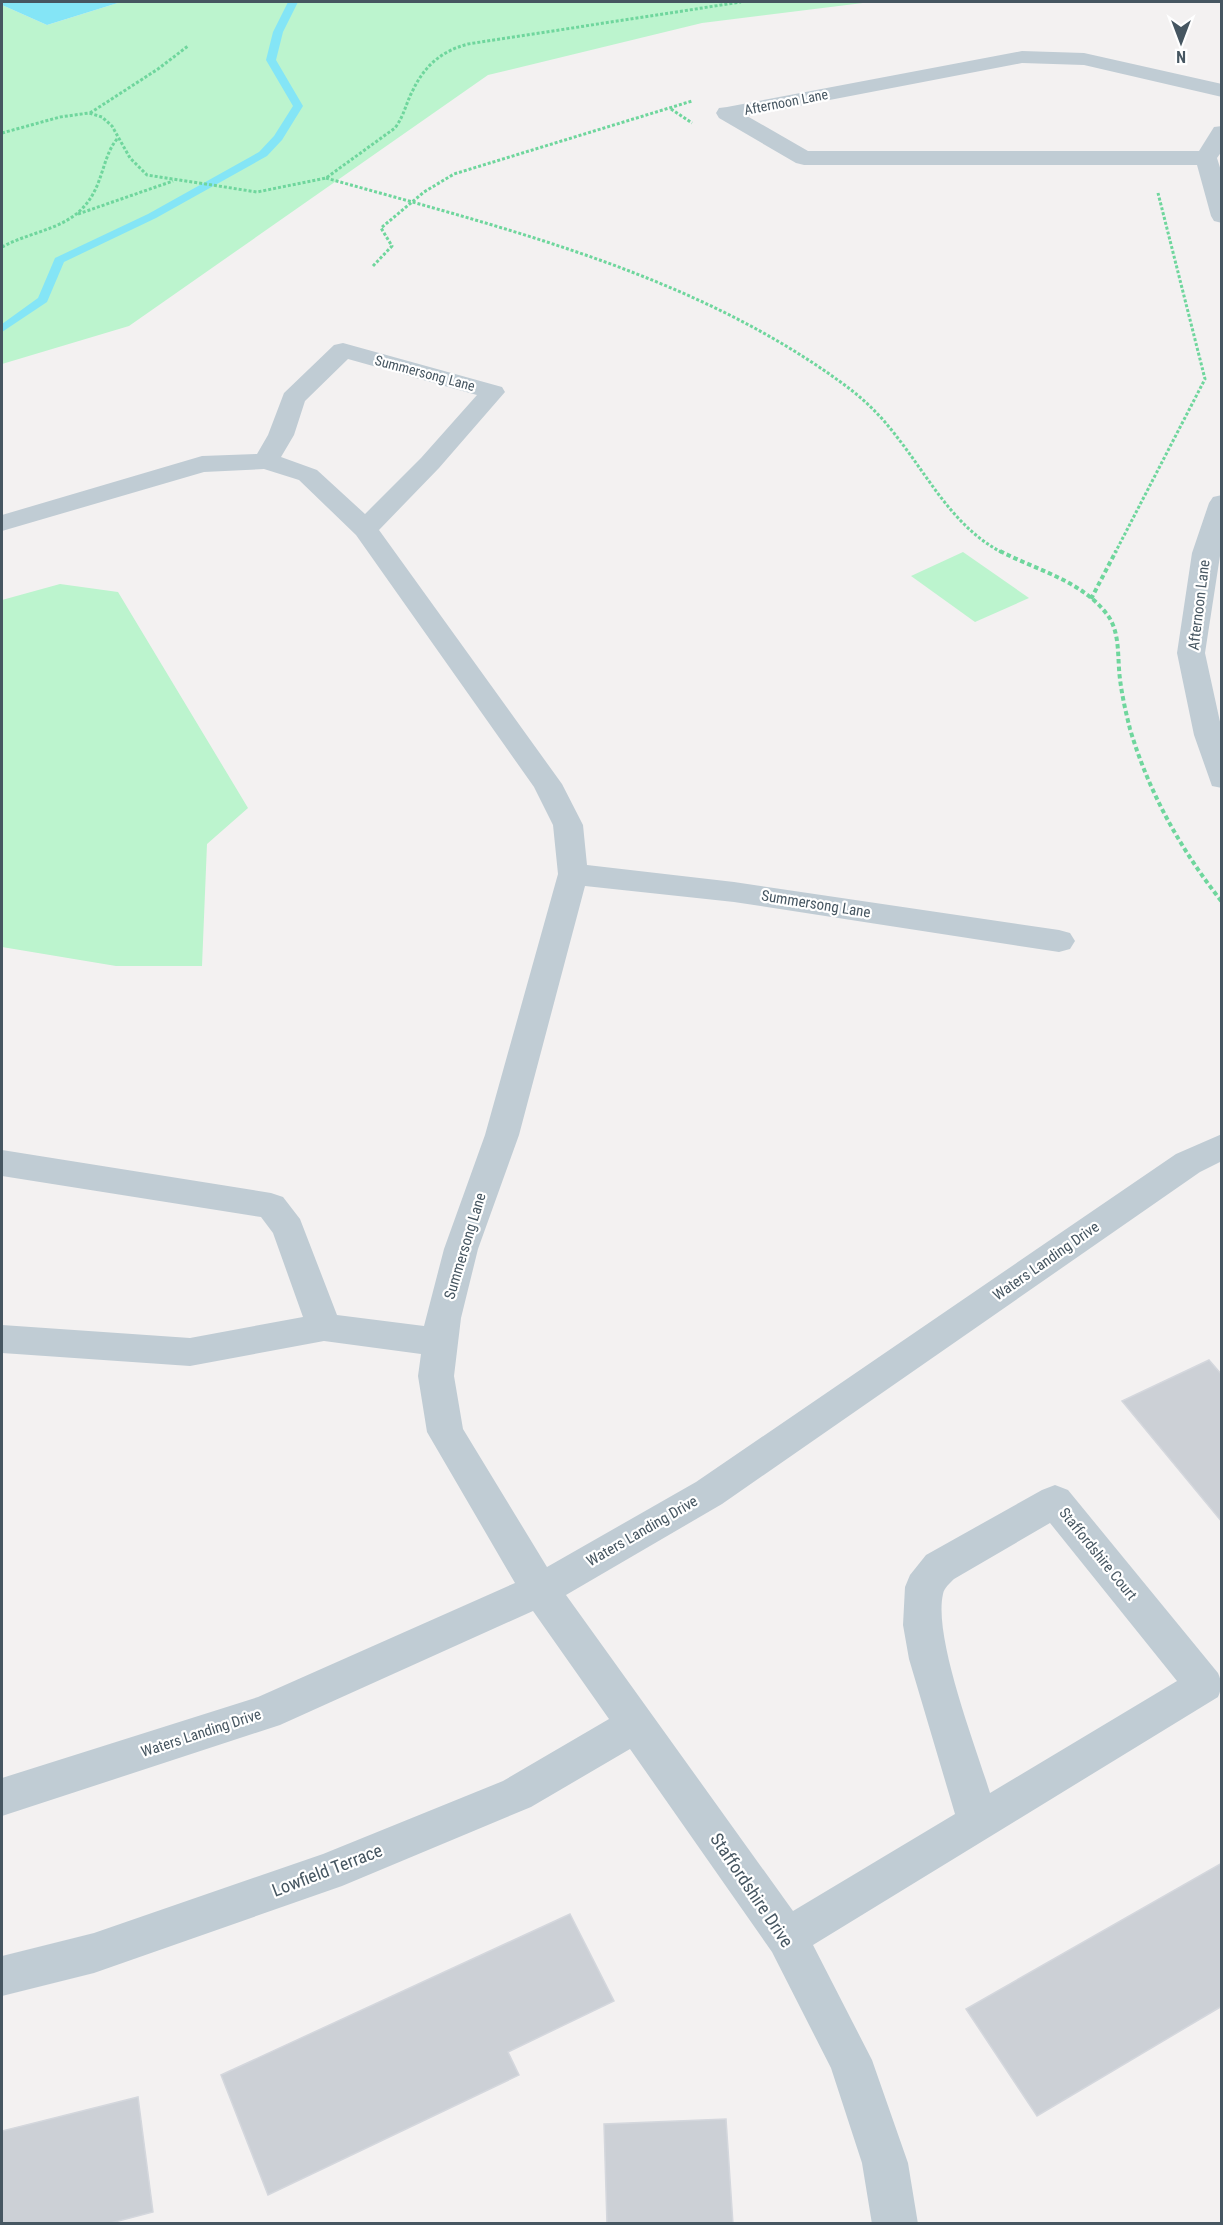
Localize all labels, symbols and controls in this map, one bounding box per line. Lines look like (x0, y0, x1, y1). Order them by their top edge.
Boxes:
north arrow (1151, 12, 1211, 72)
text: N (1176, 47, 1186, 66)
street label: Afternoon Lane (743, 86, 830, 118)
street label: Summersong Lane (373, 352, 477, 394)
street label: Afternoon Lane (1185, 559, 1213, 651)
street label: Summersong Lane (760, 886, 872, 922)
street label: Summersong Lane (440, 1191, 490, 1301)
street label: Waters Landing Drive (990, 1218, 1102, 1304)
street label: Waters Landing Drive (583, 1492, 701, 1570)
street label: Staffordshire Court (1055, 1504, 1141, 1604)
street label: Waters Landing Drive (139, 1705, 263, 1761)
street label: Staffordshire Drive (706, 1829, 798, 1951)
street label: Lowfield Terrace (269, 1839, 385, 1901)

